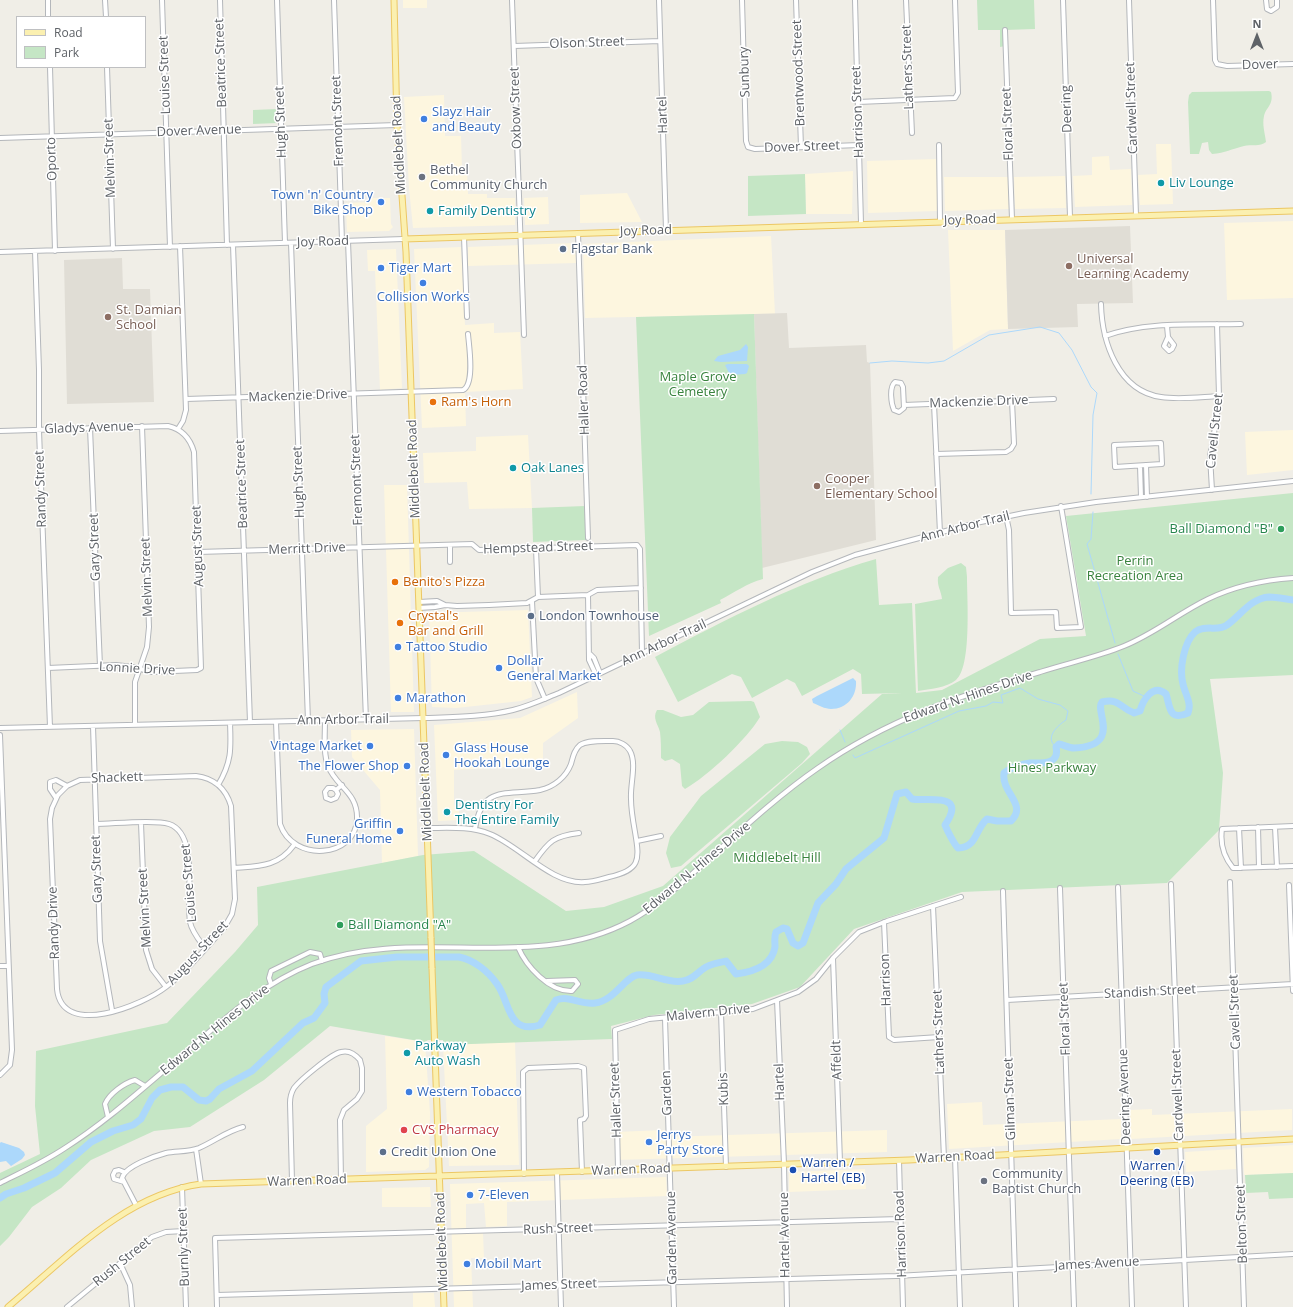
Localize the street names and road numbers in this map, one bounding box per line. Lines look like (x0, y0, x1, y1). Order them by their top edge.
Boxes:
street label: Beatrice Street (212, 18, 230, 108)
street label: Brentwood Street (789, 19, 809, 127)
street label: Lathers Street (899, 24, 917, 110)
street label: Olson Street (549, 34, 625, 52)
street label: Louise Street (156, 35, 174, 115)
street label: Sunbury (736, 46, 754, 98)
street label: Dover (1242, 57, 1278, 73)
street label: Cardwell Street (1123, 62, 1141, 154)
street label: Harrison Street (849, 66, 867, 158)
street label: Oxbow Street (507, 67, 525, 149)
street label: Fremont Street (329, 75, 347, 167)
street label: Deering (1058, 85, 1076, 133)
street label: Hugh Street (272, 86, 290, 158)
street label: Floral Street (999, 87, 1017, 161)
street label: Middlebelt Road (389, 95, 409, 195)
street label: Hartel (655, 96, 671, 134)
street label: Melvin Street (101, 118, 119, 198)
street label: Dover Avenue (156, 122, 242, 140)
street label: Oporto (43, 137, 61, 181)
street label: Dover Street (764, 138, 840, 156)
street label: Joy Road (944, 211, 996, 229)
street label: Joy Road (620, 222, 672, 240)
street label: Joy Road (297, 233, 349, 251)
street label: Haller Road (575, 365, 593, 435)
street label: Mackenzie Drive (248, 386, 348, 406)
street label: Mackenzie Drive (929, 392, 1029, 412)
street label: Cavell Street (1203, 393, 1227, 469)
street label: Gladys Avenue (44, 419, 134, 437)
street label: Middlebelt Road (404, 419, 424, 519)
street label: Fremont Street (348, 434, 366, 526)
street label: Beatrice Street (233, 439, 251, 529)
street label: Hugh Street (290, 446, 308, 518)
street label: Randy Street (32, 450, 50, 528)
street label: August Street (189, 505, 207, 587)
street label: Ann Arbor Trail (919, 508, 1011, 546)
street label: Gary Street (86, 513, 104, 581)
street label: Melvin Street (138, 537, 156, 617)
street label: Hempstead Street (483, 538, 593, 558)
street label: Merritt Drive (268, 540, 346, 558)
street label: Ann Arbor Trail (619, 617, 709, 669)
street label: Lonnie Drive (98, 659, 176, 679)
street label: Edward N. Hines Drive (902, 668, 1034, 726)
street label: Ann Arbor Trail (297, 711, 389, 729)
street label: Middlebelt Road (416, 742, 436, 842)
street label: Shackett (91, 769, 143, 787)
street label: Edward N. Hines Drive (640, 819, 754, 917)
street label: Gary Street (88, 835, 106, 903)
street label: Louise Street (178, 843, 200, 923)
street label: Melvin Street (135, 868, 155, 948)
street label: Randy Drive (45, 886, 63, 960)
street label: August Street (164, 918, 232, 988)
street label: Harrison (877, 953, 895, 1007)
street label: Cavell Street (1226, 974, 1244, 1050)
street label: Edward N. Hines Drive (158, 981, 272, 1079)
street label: Floral Street (1056, 982, 1074, 1056)
street label: Standish Street (1104, 982, 1196, 1002)
street label: Lathers Street (930, 989, 948, 1075)
street label: Malvern Drive (665, 1001, 751, 1025)
street label: Affeldt (829, 1040, 845, 1080)
street label: Deering Avenue (1116, 1049, 1134, 1145)
street label: Cardwell Street (1169, 1049, 1187, 1141)
street label: Gilman Street (1001, 1057, 1019, 1141)
street label: Haller Street (607, 1062, 625, 1138)
street label: Hartel (772, 1063, 788, 1101)
street label: Garden (658, 1070, 676, 1116)
street label: Kubis (716, 1072, 732, 1106)
street label: Warren Road (915, 1147, 995, 1167)
street label: Warren Road (591, 1161, 671, 1179)
street label: Warren Road (267, 1172, 347, 1190)
street label: Belton Street (1233, 1184, 1251, 1264)
street label: Harrison Road (892, 1190, 910, 1278)
street label: Garden Avenue (663, 1191, 681, 1285)
street label: Middlebelt Road (432, 1192, 452, 1292)
street label: Hartel Avenue (776, 1192, 794, 1278)
street label: Burnly Street (175, 1207, 193, 1287)
street label: Rush Street (523, 1220, 593, 1238)
street label: Rush Street (90, 1234, 154, 1290)
street label: James Avenue (1054, 1254, 1140, 1274)
street label: James Street (521, 1276, 597, 1294)

